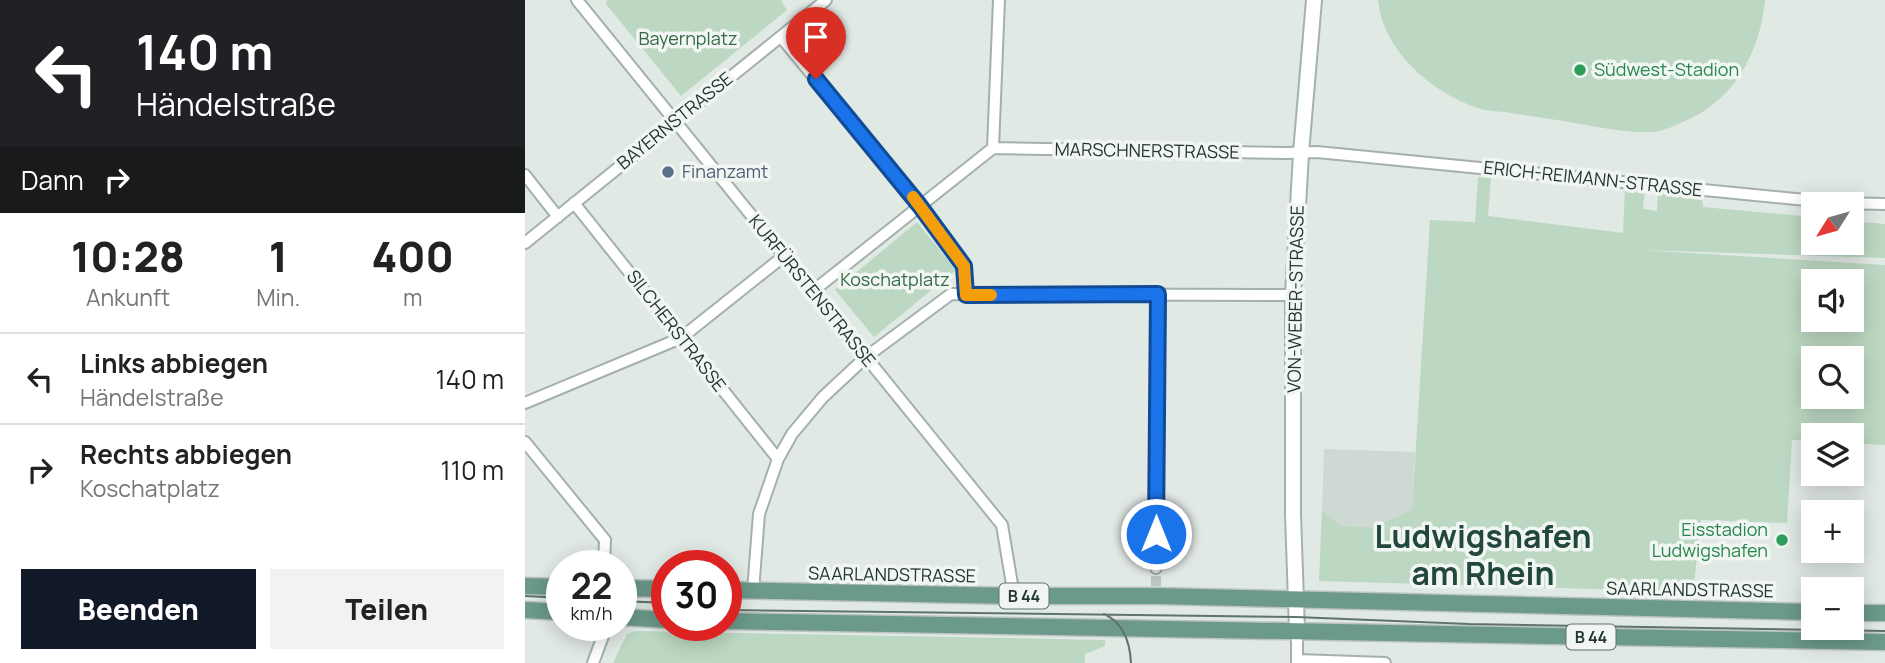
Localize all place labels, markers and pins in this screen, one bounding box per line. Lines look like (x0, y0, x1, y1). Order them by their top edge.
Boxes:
pin (786, 7, 846, 79)
place label: Südwest-Stadion (1594, 57, 1739, 81)
marker: Südwest-Stadion (1572, 62, 1588, 78)
place label: Finanzamt (682, 159, 768, 183)
marker: Finanzamt (660, 164, 676, 180)
place label: Eisstadion Ludwigshafen (1652, 517, 1768, 562)
marker: Eisstadion Ludwigshafen (1774, 532, 1790, 548)

